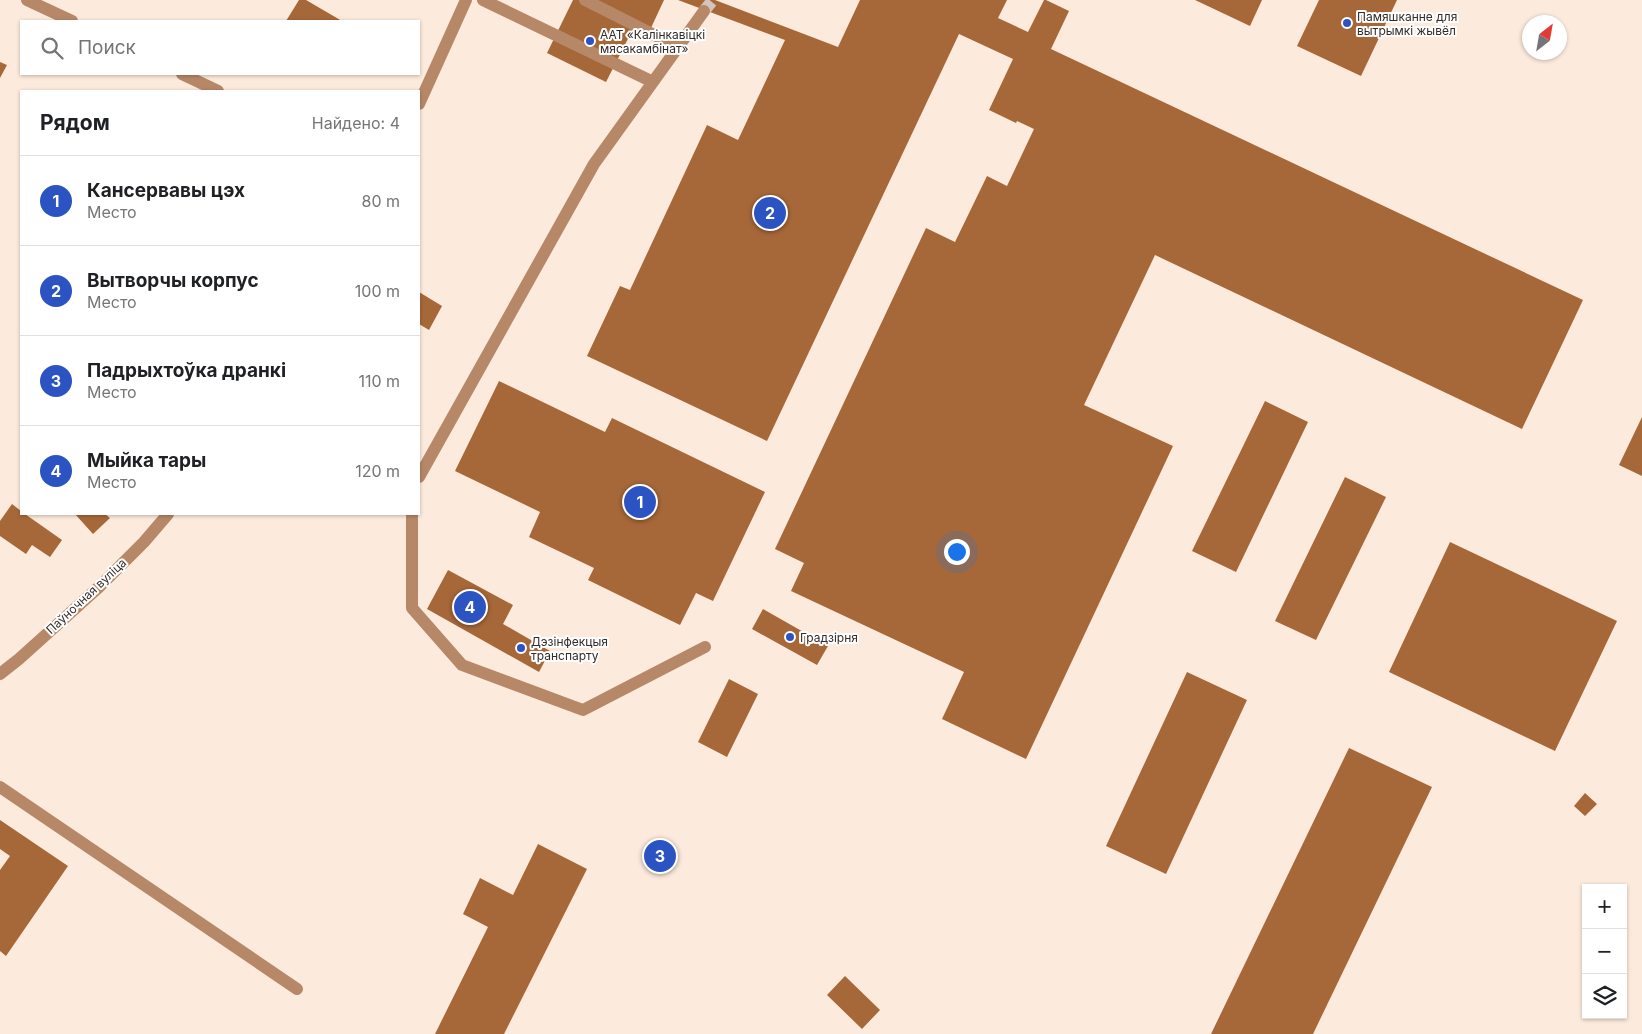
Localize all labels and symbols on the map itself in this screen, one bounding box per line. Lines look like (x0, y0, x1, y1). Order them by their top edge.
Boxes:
place label: Памяшканне для вытрымкі жывёл (1357, 9, 1457, 38)
north arrow (1522, 15, 1567, 60)
marker: Памяшканне для вытрымкі жывёл (1341, 17, 1353, 29)
place label: ААТ «Калінкавіцкі мясакамбінат» (600, 27, 705, 56)
marker: ААТ «Калінкавіцкі мясакамбінат» (584, 35, 596, 47)
pin: 2 (754, 194, 786, 232)
pin: 1 (624, 483, 656, 521)
your location (944, 539, 970, 565)
street label: Паўночная вуліца (43, 555, 129, 637)
pin: 4 (454, 588, 486, 626)
place label: Градзірня (800, 630, 858, 645)
marker: Градзірня (784, 631, 796, 643)
place label: Дэзінфекцыя транспарту (531, 634, 608, 663)
marker: Дэзінфекцыя транспарту (515, 642, 527, 654)
pin: 3 (644, 837, 676, 875)

